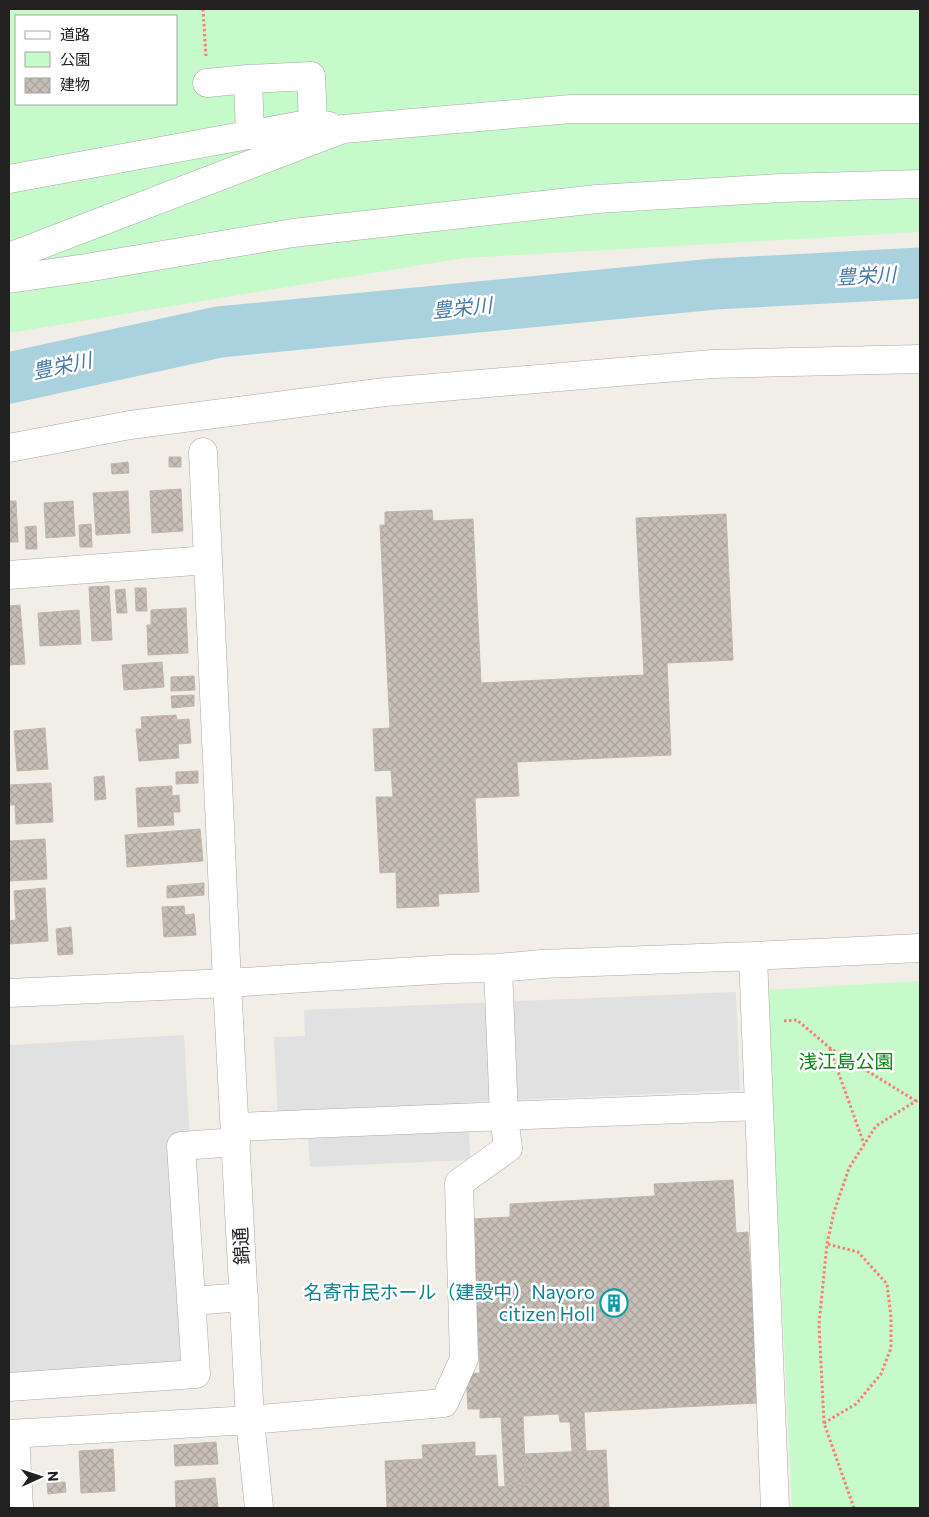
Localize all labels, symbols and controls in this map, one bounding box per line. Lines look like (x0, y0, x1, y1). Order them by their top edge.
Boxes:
legend (15, 15, 178, 105)
text: 道路 (60, 25, 90, 43)
text: 公園 (60, 50, 90, 68)
text: 建物 (60, 75, 90, 93)
water label: 豊栄川 (835, 261, 899, 289)
water label: 豊栄川 (431, 292, 495, 322)
water label: 豊栄川 (30, 347, 96, 383)
park label: 浅江島公園 (798, 1049, 894, 1072)
street label: 錦通 (228, 1226, 253, 1266)
place label: 名寄市民ホール（建設中）Nayoro citizen Holl (303, 1280, 595, 1325)
building icon: 名寄市民ホール（建設中）Nayoro citizen Holl (599, 1288, 629, 1318)
north arrow (15, 1452, 65, 1502)
text: N (45, 1471, 62, 1482)

